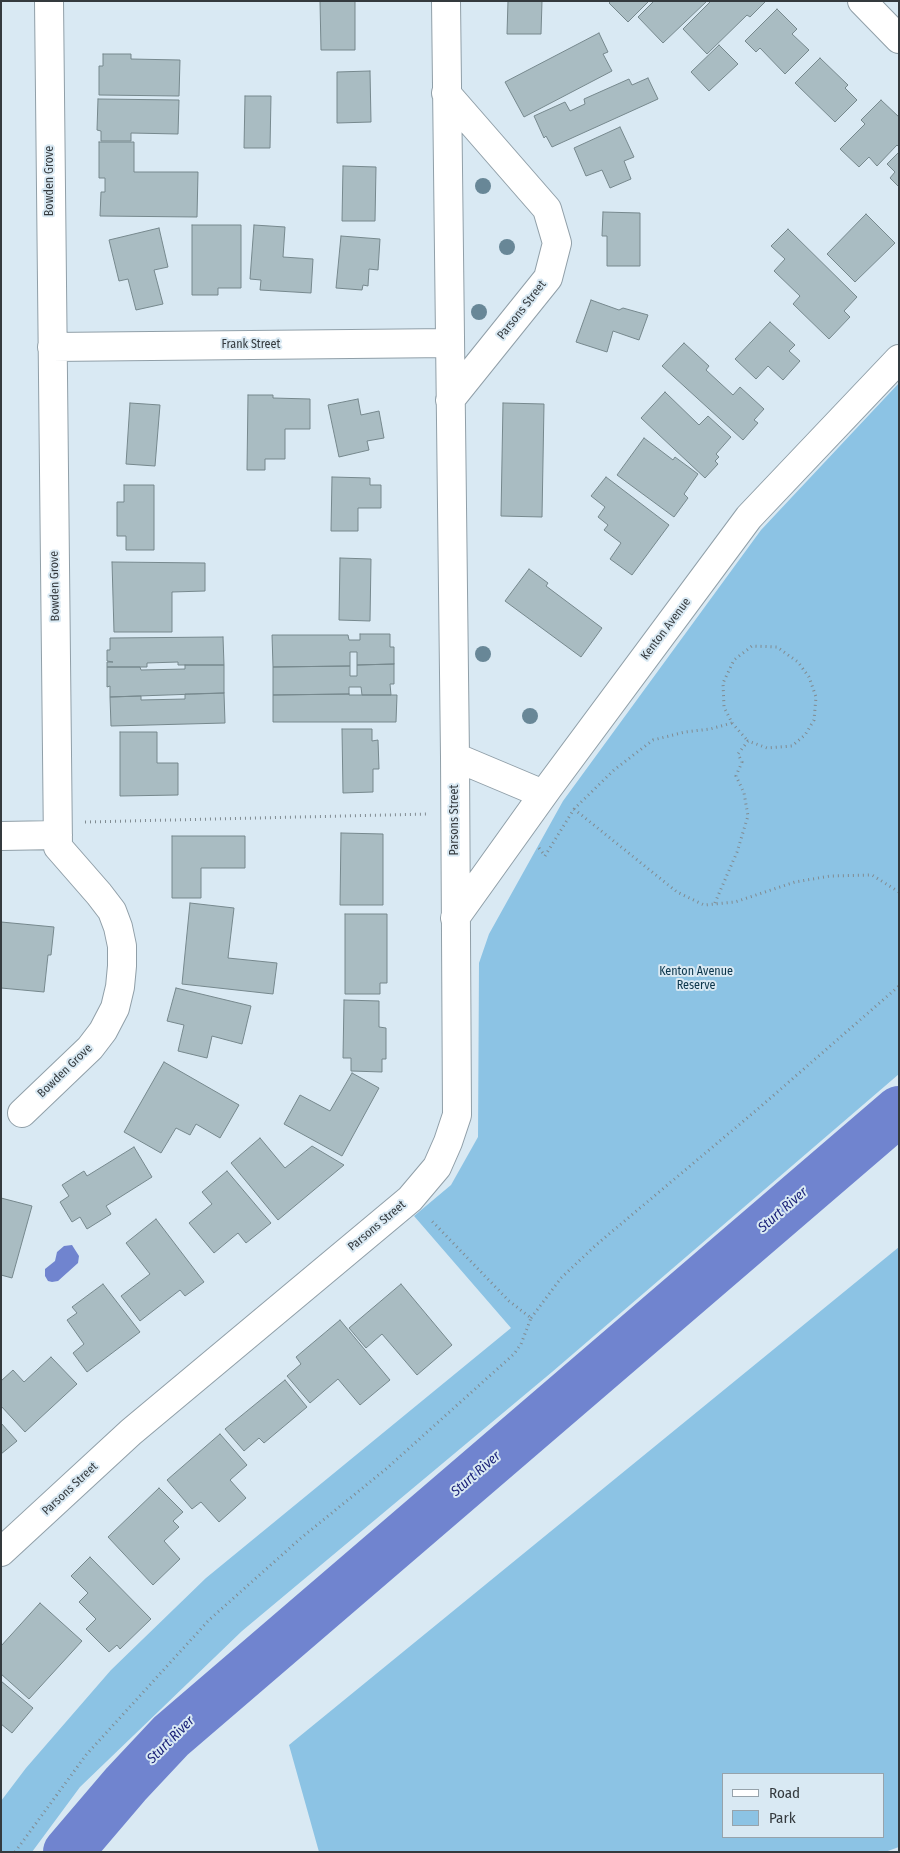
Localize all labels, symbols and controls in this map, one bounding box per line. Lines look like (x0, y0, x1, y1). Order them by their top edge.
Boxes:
street label: Bowden Grove (43, 146, 57, 216)
street label: Parsons Street (495, 278, 549, 342)
street label: Frank Street (222, 338, 280, 352)
street label: Bowden Grove (47, 551, 63, 621)
street label: Kenton Avenue (638, 595, 694, 663)
street label: Parsons Street (448, 785, 462, 855)
park label: Kenton Avenue Reserve (659, 965, 733, 993)
street label: Bowden Grove (35, 1041, 95, 1101)
water label: Sturt River (755, 1184, 811, 1236)
street label: Parsons Street (345, 1198, 409, 1254)
water label: Sturt River (448, 1448, 504, 1500)
street label: Parsons Street (39, 1460, 101, 1518)
water label: Sturt River (144, 1713, 198, 1767)
legend (722, 1773, 885, 1838)
text: Road (769, 1784, 800, 1802)
text: Park (769, 1809, 796, 1827)

